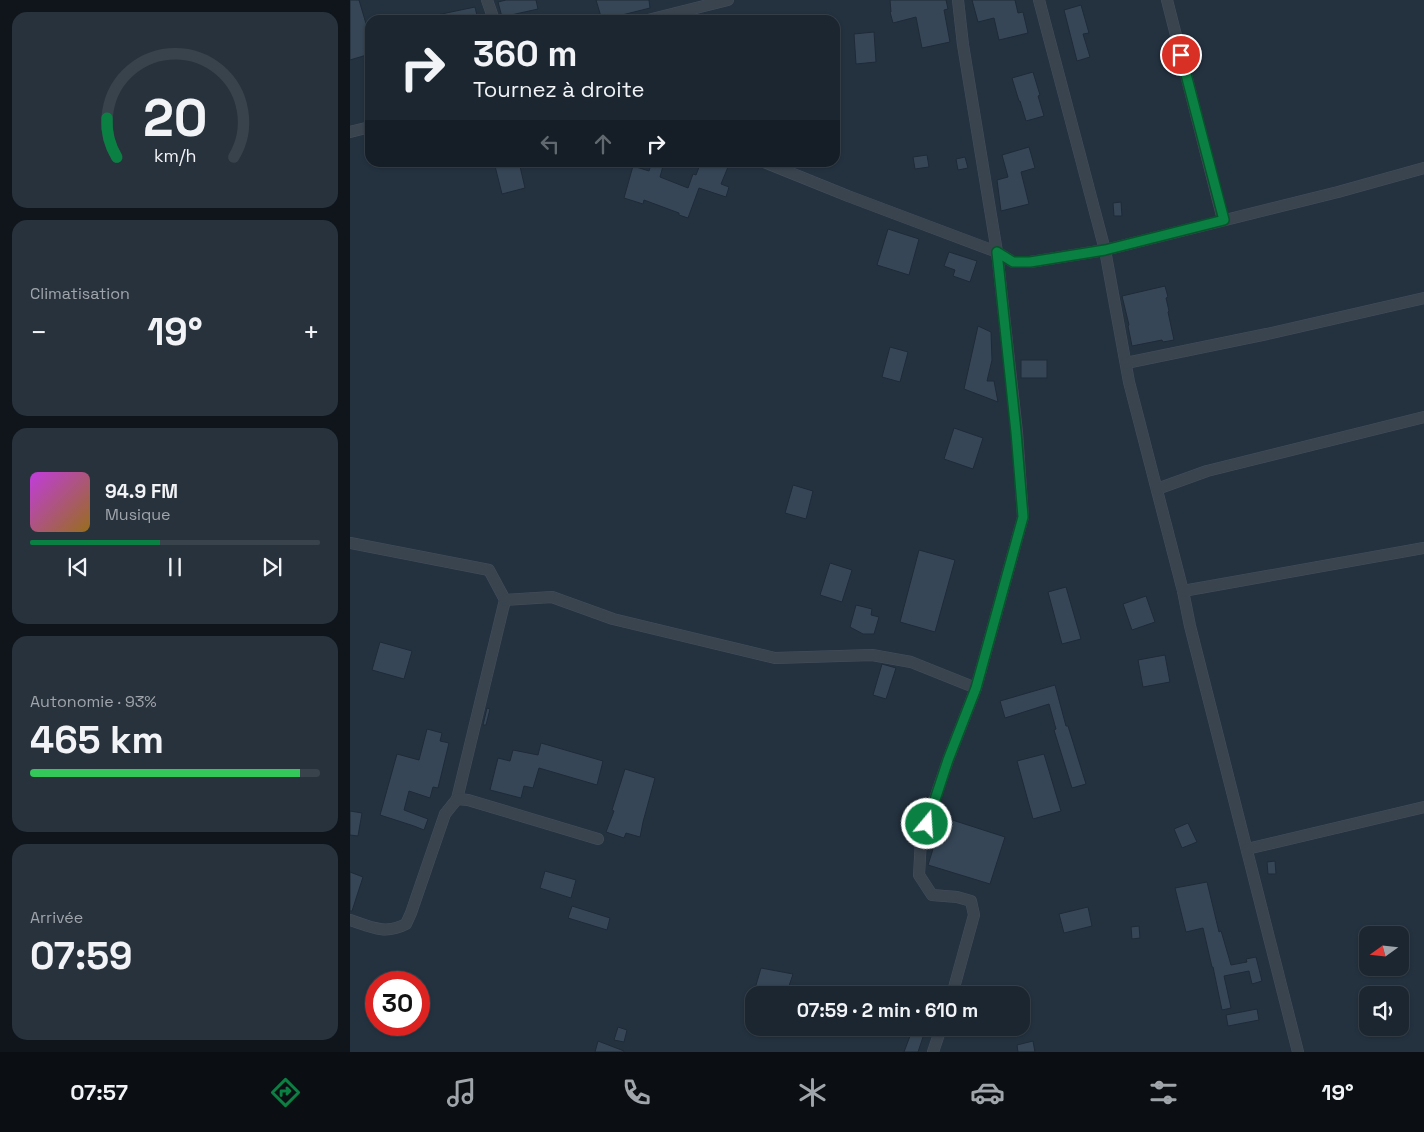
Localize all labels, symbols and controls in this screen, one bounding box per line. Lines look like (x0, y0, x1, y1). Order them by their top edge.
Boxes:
text: 360 m (473, 32, 577, 76)
pin (1160, 34, 1202, 76)
icon: right (390, 35, 455, 100)
icon: arrive (1167, 41, 1195, 69)
text: Tournez à droite (473, 75, 644, 103)
text: 20 (143, 85, 207, 151)
icon: left (536, 130, 564, 158)
icon: ahead (589, 130, 617, 158)
icon: right (642, 130, 670, 158)
text: km/h (154, 144, 196, 167)
text: Climatisation (30, 283, 130, 304)
text: 19° (147, 308, 203, 356)
text: − (30, 314, 47, 350)
text: + (303, 314, 320, 350)
text: 94.9 FM (105, 479, 178, 504)
text: Musique (105, 504, 171, 525)
icon: previous (64, 553, 92, 581)
icon: pause (161, 553, 189, 581)
icon: next (258, 553, 286, 581)
text: Autonomie · 93% (30, 691, 157, 712)
text: 465 km (30, 716, 164, 764)
position arrow (900, 797, 952, 849)
text: Arrivée (30, 907, 83, 928)
north arrow (1359, 926, 1409, 976)
map controls (1359, 926, 1409, 1036)
text: 07:59 (30, 932, 133, 980)
speed limit sign: 30 (365, 971, 430, 1036)
button: sound (1359, 986, 1409, 1036)
text: 07:59 · 2 min · 610 m (797, 998, 978, 1023)
icon: directions (268, 1075, 303, 1110)
icon: music (444, 1075, 479, 1110)
icon: phone (619, 1075, 654, 1110)
icon: climate (795, 1075, 830, 1110)
icon: car (970, 1075, 1005, 1110)
icon: filters (1146, 1075, 1181, 1110)
text: 07:57 (70, 1078, 128, 1106)
text: 19° (1321, 1078, 1354, 1106)

